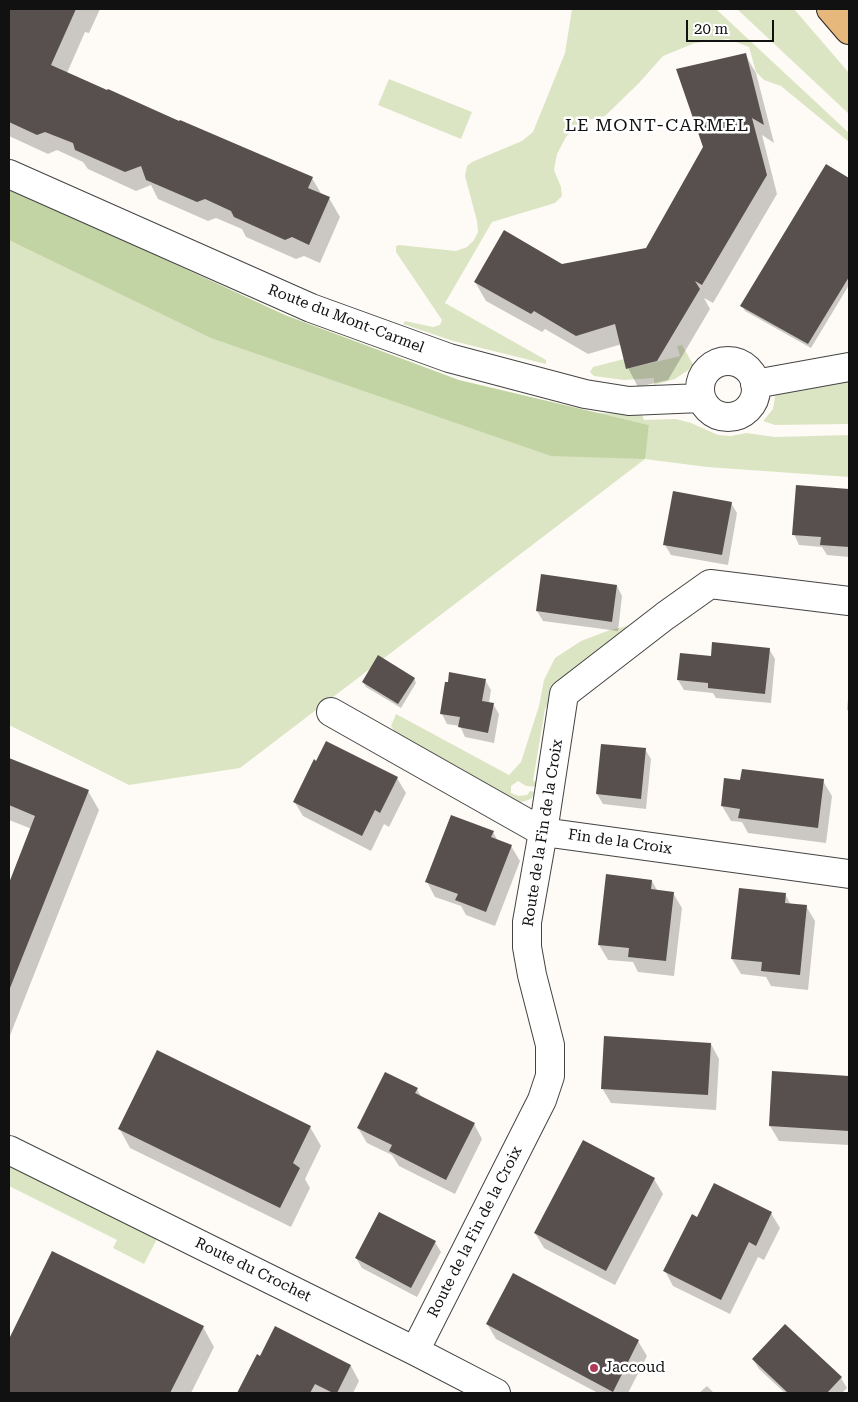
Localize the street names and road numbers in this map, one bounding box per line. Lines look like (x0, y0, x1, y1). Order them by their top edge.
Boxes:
street label: Route du Mont-Carmel (265, 281, 427, 357)
street label: Route de la Fin de la Croix (519, 738, 567, 928)
street label: Fin de la Croix (567, 826, 673, 858)
street label: Route de la Fin de la Croix (424, 1144, 526, 1320)
street label: Route du Crochet (192, 1234, 314, 1306)

